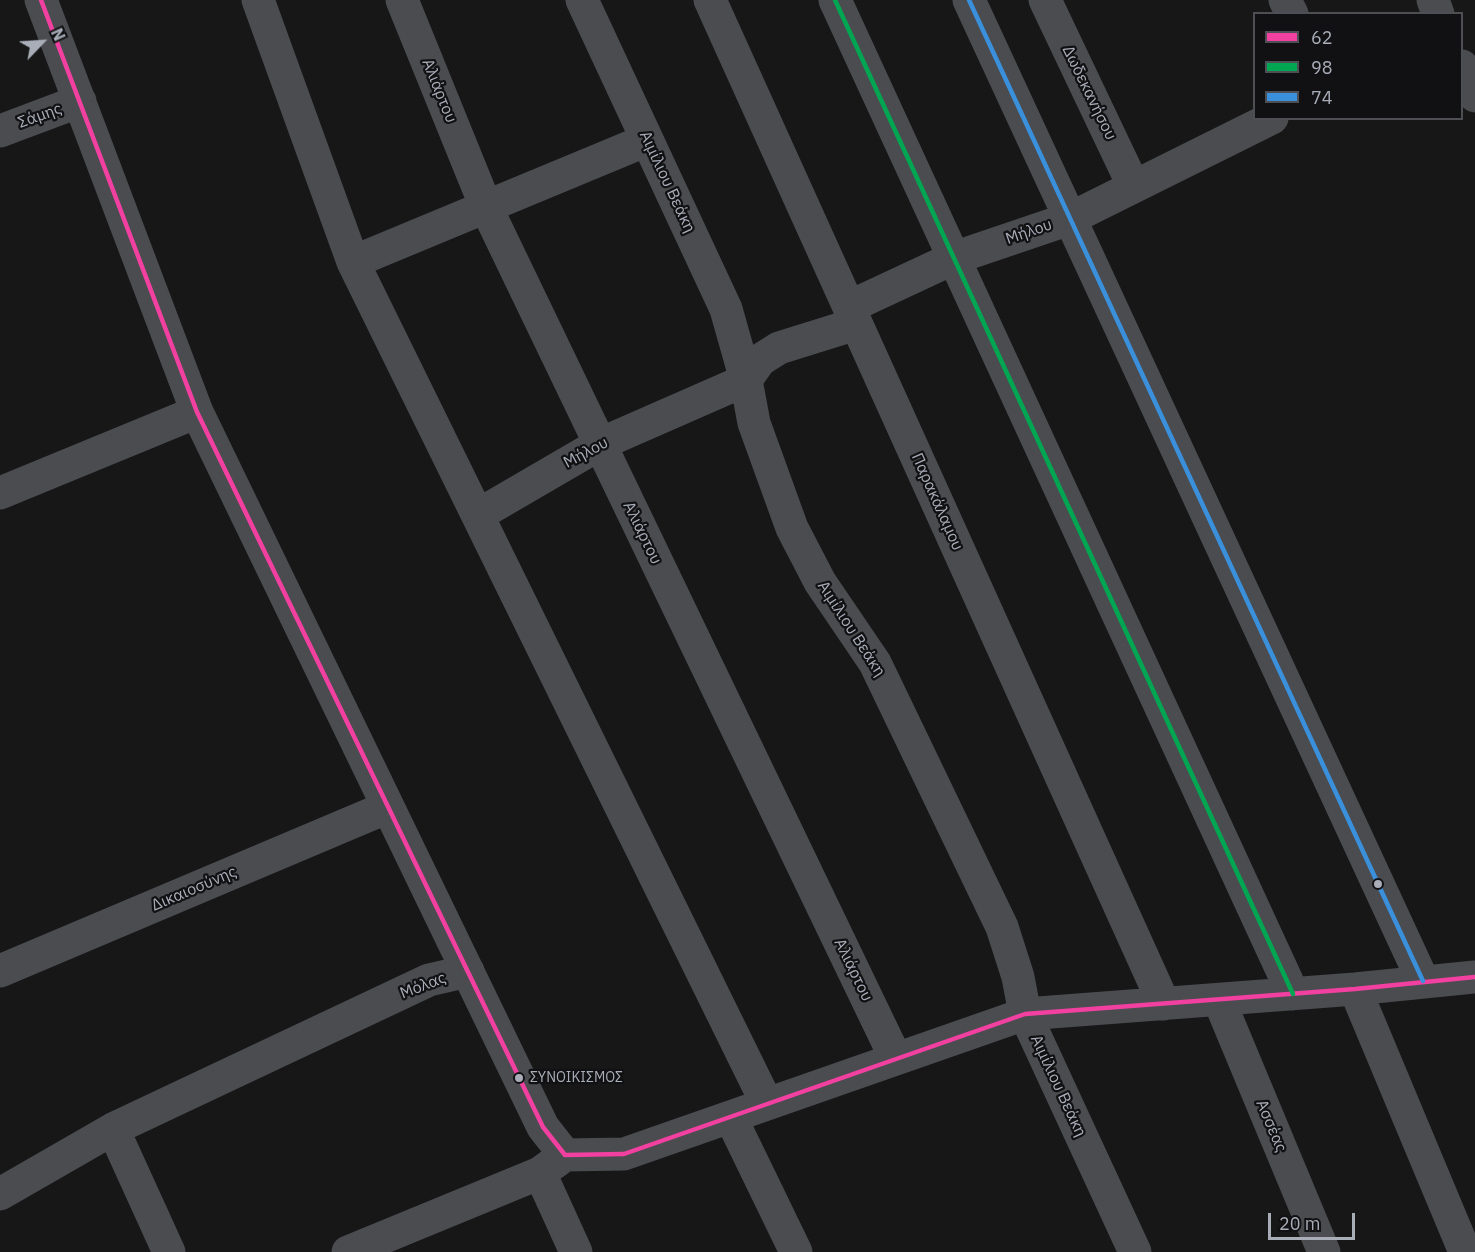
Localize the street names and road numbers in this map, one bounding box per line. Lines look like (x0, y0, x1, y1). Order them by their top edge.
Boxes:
street label: Δωδεκανήσου (1058, 43, 1120, 143)
street label: Αλιάρτου (417, 56, 461, 126)
street label: Σάμης (16, 99, 64, 133)
street label: Αιμίλιου Βεάκη (635, 128, 699, 236)
street label: Μήλου (1003, 215, 1055, 249)
street label: Μήλου (560, 433, 612, 473)
street label: Παρακάλαμου (907, 450, 967, 554)
street label: Αλιάρτου (619, 498, 665, 568)
street label: Αιμίλιου Βεάκη (813, 578, 889, 680)
street label: Δικαιοσύνης (148, 862, 240, 916)
street label: Αλιάρτου (830, 935, 876, 1005)
street label: Μόλας (397, 969, 449, 1003)
street label: Αιμίλιου Βεάκη (1026, 1032, 1090, 1140)
street label: Ασσέας (1251, 1097, 1291, 1155)

